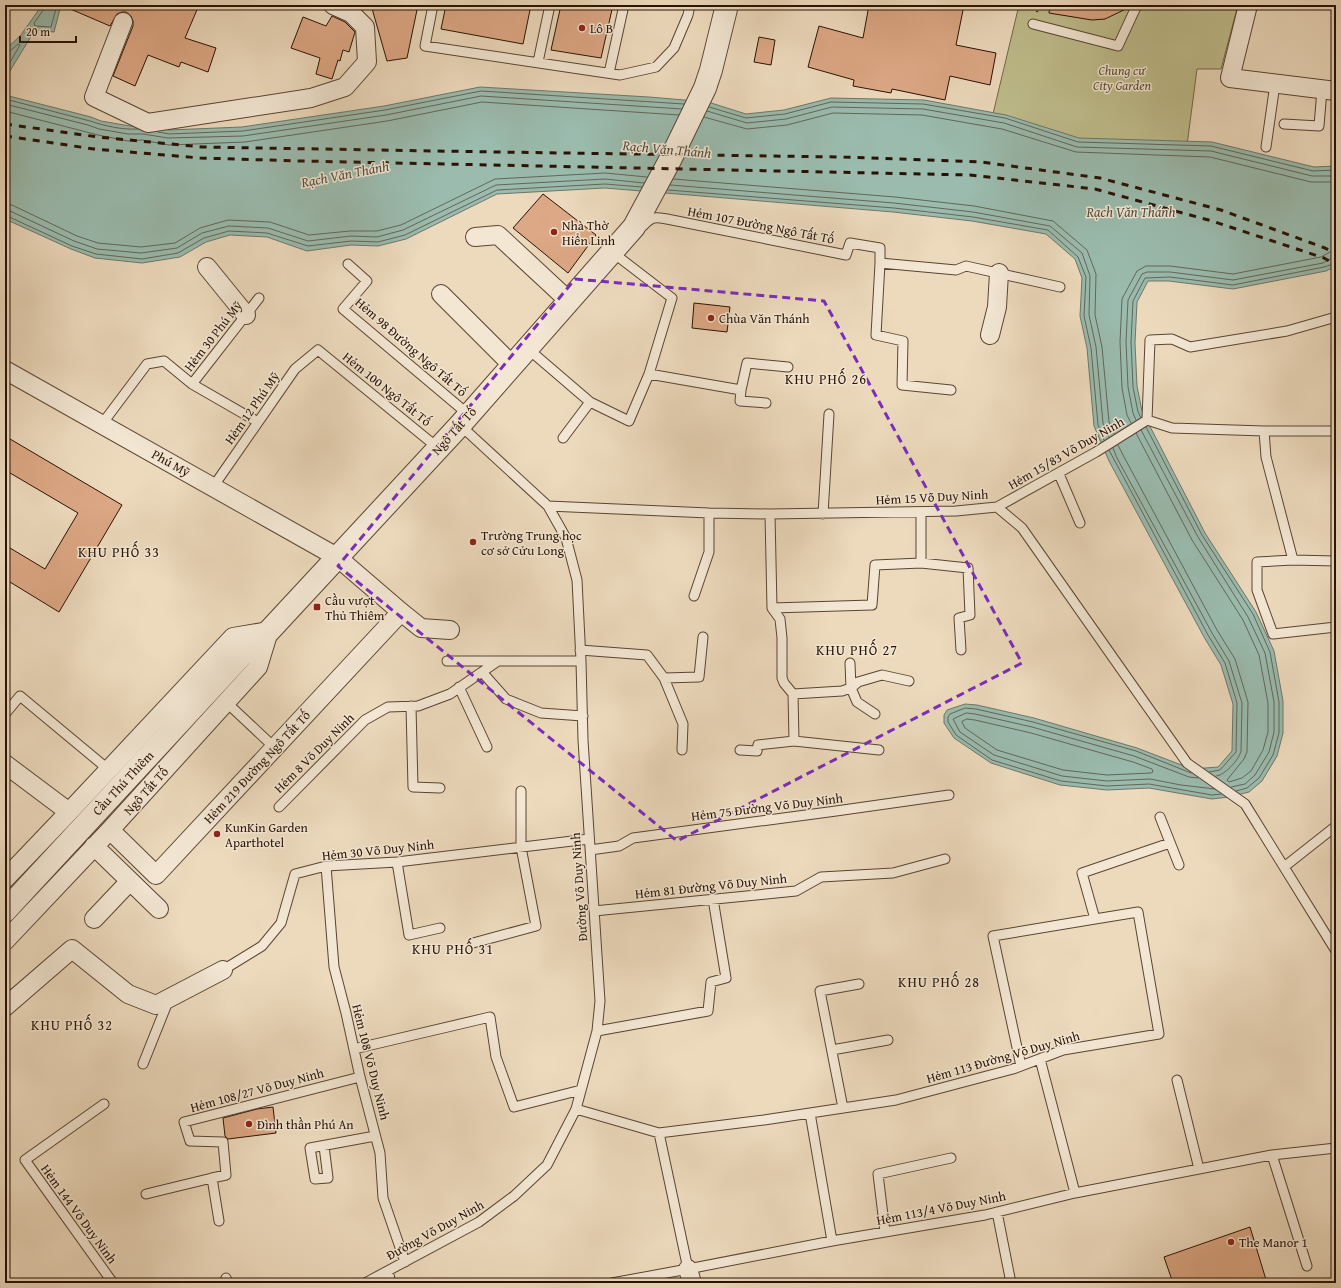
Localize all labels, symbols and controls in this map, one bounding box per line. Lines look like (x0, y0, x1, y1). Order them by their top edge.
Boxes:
scale bar (20, 18, 76, 44)
place label: Lô B (590, 19, 613, 38)
text: 20 m (26, 23, 50, 40)
marker: Lô B (577, 23, 587, 33)
park label: Chung cư City Garden (1093, 61, 1151, 95)
water label: Rạch Văn Thánh (621, 135, 712, 163)
water label: Rạch Văn Thánh (298, 156, 391, 192)
street label: Hẻm 107 Đường Ngô Tất Tố (686, 201, 836, 249)
water label: Rạch Văn Thánh (1086, 202, 1176, 222)
place label: Nhà Thờ Hiển Linh (562, 216, 616, 250)
marker: Nhà Thờ Hiển Linh (549, 227, 559, 237)
street label: Hẻm 98 Đường Ngô Tất Tố (351, 293, 471, 401)
street label: Hẻm 30 Phú Mỹ (179, 296, 247, 375)
place label: Chùa Văn Thánh (719, 309, 810, 328)
marker: Chùa Văn Thánh (706, 313, 716, 323)
street label: Hẻm 100 Ngô Tất Tố (339, 347, 436, 431)
street label: Hẻm 12 Phú Mỹ (220, 367, 284, 448)
district label: KHU PHỐ 26 (785, 367, 867, 389)
street label: Ngô Tất Tố (427, 402, 481, 459)
street label: Hẻm 15/83 Võ Duy Ninh (1004, 412, 1128, 494)
street label: Phú Mỹ (148, 445, 194, 482)
street label: Hẻm 15 Võ Duy Ninh (875, 485, 989, 509)
place label: Trường Trung học cơ sở Cửu Long (481, 526, 582, 560)
marker: Trường Trung học cơ sở Cửu Long (468, 537, 478, 547)
district label: KHU PHỐ 33 (78, 540, 160, 562)
place label: Cầu vượt Thủ Thiêm (325, 591, 385, 625)
marker: Cầu vượt Thủ Thiêm (312, 602, 322, 612)
district label: KHU PHỐ 27 (816, 638, 898, 660)
street label: Hẻm 219 Đường Ngô Tất Tố (199, 706, 315, 828)
street label: Hẻm 8 Võ Duy Ninh (270, 708, 359, 797)
street label: Cầu Thủ Thiêm (88, 746, 158, 820)
street label: Ngô Tất Tố (119, 762, 173, 819)
street label: Hẻm 75 Đường Võ Duy Ninh (690, 788, 845, 826)
place label: KunKin Garden Aparthotel (225, 818, 309, 852)
marker: KunKin Garden Aparthotel (212, 829, 222, 839)
street label: Đường Võ Duy Ninh (566, 831, 592, 942)
street label: Hẻm 30 Võ Duy Ninh (321, 835, 436, 865)
street label: Hẻm 81 Đường Võ Duy Ninh (634, 869, 789, 903)
district label: KHU PHỐ 31 (412, 937, 494, 959)
district label: KHU PHỐ 28 (898, 970, 980, 992)
street label: Hẻm 108 Võ Duy Ninh (347, 1002, 395, 1123)
district label: KHU PHỐ 32 (31, 1013, 113, 1035)
street label: Hẻm 113 Đường Võ Duy Ninh (924, 1026, 1083, 1088)
street label: Hẻm 108/27 Võ Duy Ninh (188, 1063, 327, 1117)
place label: Đình thần Phú An (257, 1115, 354, 1134)
marker: Đình thần Phú An (244, 1119, 254, 1129)
street label: Hẻm 144 Võ Duy Ninh (36, 1160, 122, 1268)
street label: Hẻm 113/4 Võ Duy Ninh (875, 1186, 1008, 1230)
street label: Đường Võ Duy Ninh (383, 1195, 488, 1265)
place label: The Manor 1 (1239, 1233, 1308, 1252)
marker: The Manor 1 (1226, 1237, 1236, 1247)

